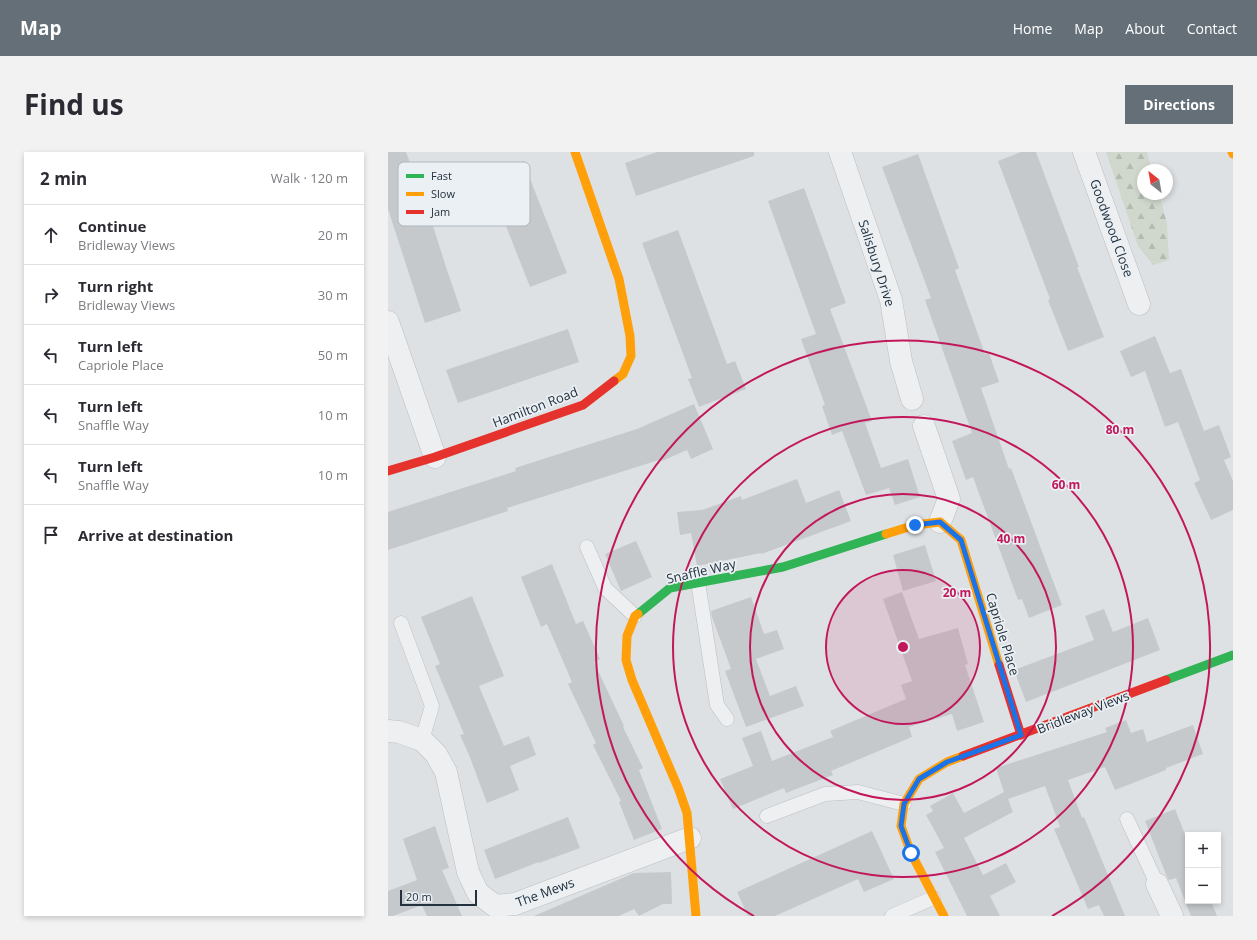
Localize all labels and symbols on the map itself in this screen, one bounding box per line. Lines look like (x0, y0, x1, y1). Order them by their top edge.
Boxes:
legend (398, 162, 530, 226)
north arrow (1137, 164, 1173, 200)
text: Fast (431, 168, 452, 183)
street label: Goodwood Close (1086, 177, 1138, 279)
text: Slow (431, 186, 455, 201)
text: Jam (430, 204, 450, 219)
street label: Salisbury Drive (855, 217, 899, 309)
street label: Hamilton Road (490, 382, 580, 432)
text: 80 m (1106, 421, 1134, 438)
text: 60 m (1052, 476, 1080, 493)
route end (906, 516, 924, 534)
text: 40 m (997, 530, 1025, 547)
street label: Snaffle Way (664, 554, 738, 588)
text: 20 m (943, 584, 971, 601)
street label: Capriole Place (982, 590, 1024, 678)
centre of rings (896, 640, 910, 654)
street label: Bridleway Views (1034, 686, 1132, 738)
route start (902, 844, 920, 862)
street label: The Mews (513, 873, 577, 911)
scale bar (400, 888, 477, 907)

